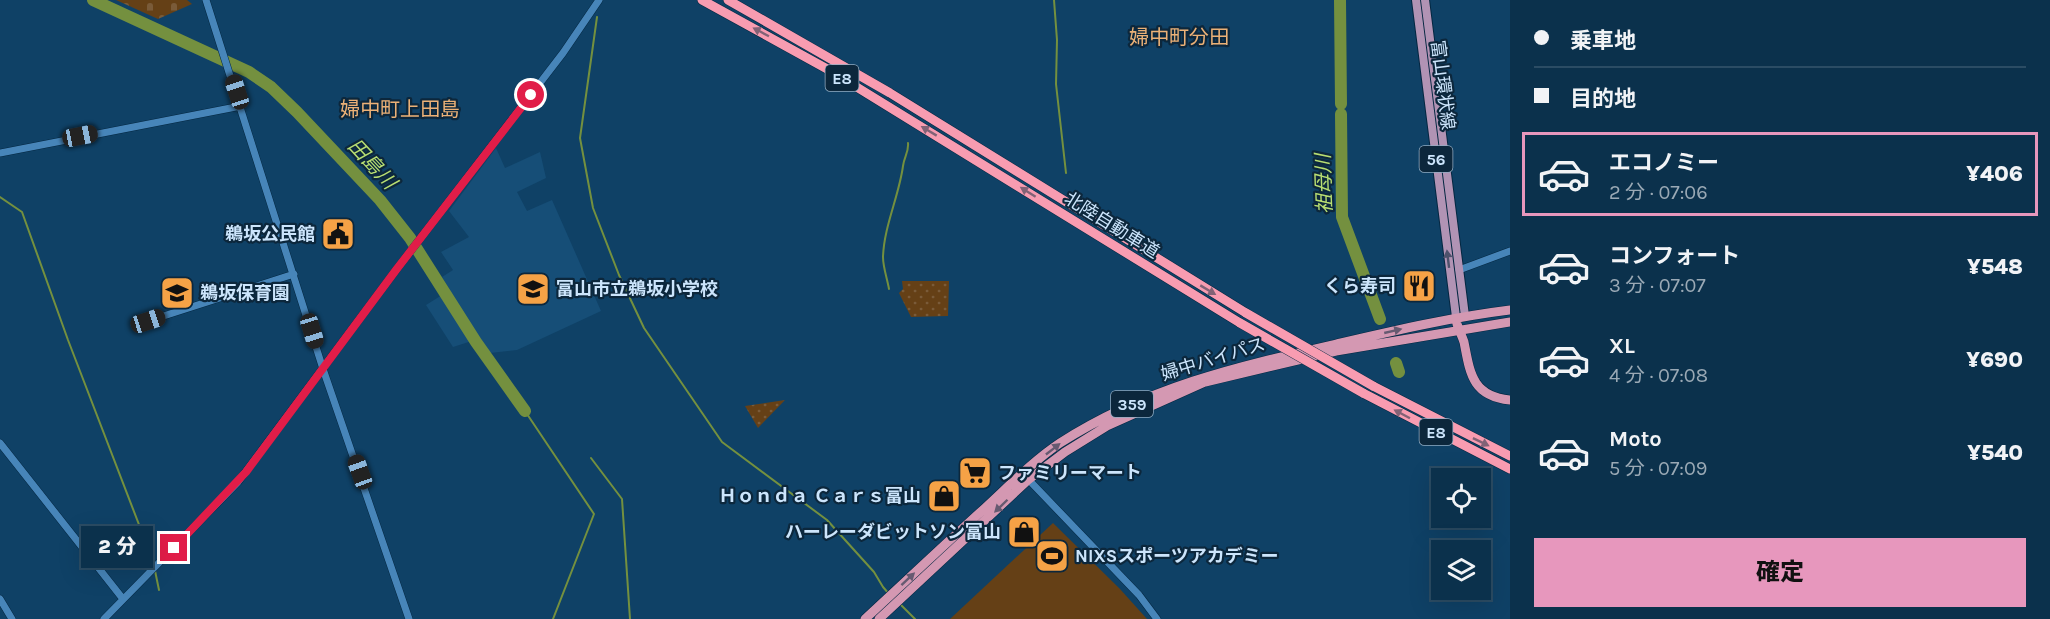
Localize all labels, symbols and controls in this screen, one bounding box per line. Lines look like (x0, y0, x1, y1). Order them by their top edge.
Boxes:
district label: 婦中町分田 (1129, 26, 1229, 49)
one-way arrow (753, 27, 770, 37)
text: 乗車地 (1570, 28, 1636, 54)
street label: 富山環状線 (1427, 39, 1459, 131)
road number: E8 (826, 65, 858, 91)
car (223, 72, 251, 112)
route start (517, 81, 544, 108)
text: 目的地 (1570, 86, 1636, 112)
district label: 婦中町上田島 (340, 98, 460, 121)
car (61, 124, 99, 148)
one-way arrow (921, 125, 937, 136)
water label: 田島川 (343, 134, 402, 195)
road number: 56 (1420, 146, 1452, 172)
icon: car (1537, 147, 1591, 201)
text: エコノミー (1609, 150, 1719, 176)
water label: 祖母川 (1311, 152, 1337, 214)
text: ¥406 (1966, 161, 2023, 187)
text: 2 分 · 07:06 (1609, 181, 1708, 204)
one-way arrow (1020, 187, 1036, 198)
street label: 北陸自動車道 (1060, 187, 1164, 263)
public building icon: 鵜坂公民館 (320, 216, 356, 252)
place label: 鵜坂公民館 (225, 223, 315, 245)
icon: car (1537, 240, 1591, 294)
text: コンフォート (1609, 243, 1740, 269)
one-way arrow (1444, 250, 1453, 269)
text: ¥548 (1967, 254, 2023, 280)
restaurant icon: くら寿司 (1401, 268, 1437, 304)
school or university icon: 富山市立鵜坂小学校 (515, 271, 551, 307)
text: 3 分 · 07:07 (1609, 274, 1706, 297)
school or university icon: 鵜坂保育園 (159, 275, 195, 311)
place label: くら寿司 (1324, 275, 1396, 297)
place label: 富山市立鵜坂小学校 (556, 278, 718, 300)
place label: 鵜坂保育園 (200, 282, 290, 304)
one-way arrow (1200, 285, 1216, 296)
car (128, 307, 168, 335)
car (298, 311, 326, 351)
one-way arrow (1384, 326, 1403, 335)
street label: 婦中バイパス (1158, 333, 1268, 385)
icon: car (1537, 333, 1591, 387)
text: XL (1609, 333, 1635, 359)
text: ¥690 (1966, 347, 2023, 373)
text: 4 分 · 07:08 (1609, 364, 1708, 387)
road number: 359 (1111, 391, 1153, 417)
one-way arrow (1393, 409, 1410, 419)
road number: E8 (1420, 419, 1452, 445)
icon: car (1537, 426, 1591, 480)
text: Moto (1609, 426, 1662, 452)
one-way arrow (1473, 437, 1490, 446)
text: ¥540 (1967, 440, 2023, 466)
one-way arrow (1044, 443, 1060, 455)
car (345, 452, 375, 492)
supermarket icon: ファミリーマート (957, 455, 993, 491)
text: 5 分 · 07:09 (1609, 457, 1707, 480)
place label: ファミリーマート (998, 462, 1142, 484)
map controls (1431, 468, 1491, 600)
button: locate (1431, 468, 1491, 528)
shop icon: Ｈｏｎｄａ Ｃａｒｓ富山 (926, 478, 962, 514)
place label: Ｈｏｎｄａ Ｃａｒｓ富山 (718, 485, 921, 507)
one-way arrow (994, 498, 1008, 512)
shop icon: ハーレーダビットソン富山 (1006, 514, 1042, 550)
place label: ハーレーダビットソン富山 (785, 521, 1001, 543)
callout: 2 分 (81, 527, 153, 569)
route end (160, 534, 187, 561)
text: 2 分 (98, 535, 136, 558)
sports icon: NIXSスポーツアカデミー (1034, 538, 1070, 574)
button: 確定 (1534, 538, 2026, 607)
button: layers (1431, 540, 1491, 600)
place label: NIXSスポーツアカデミー (1075, 545, 1279, 567)
one-way arrow (900, 572, 915, 586)

